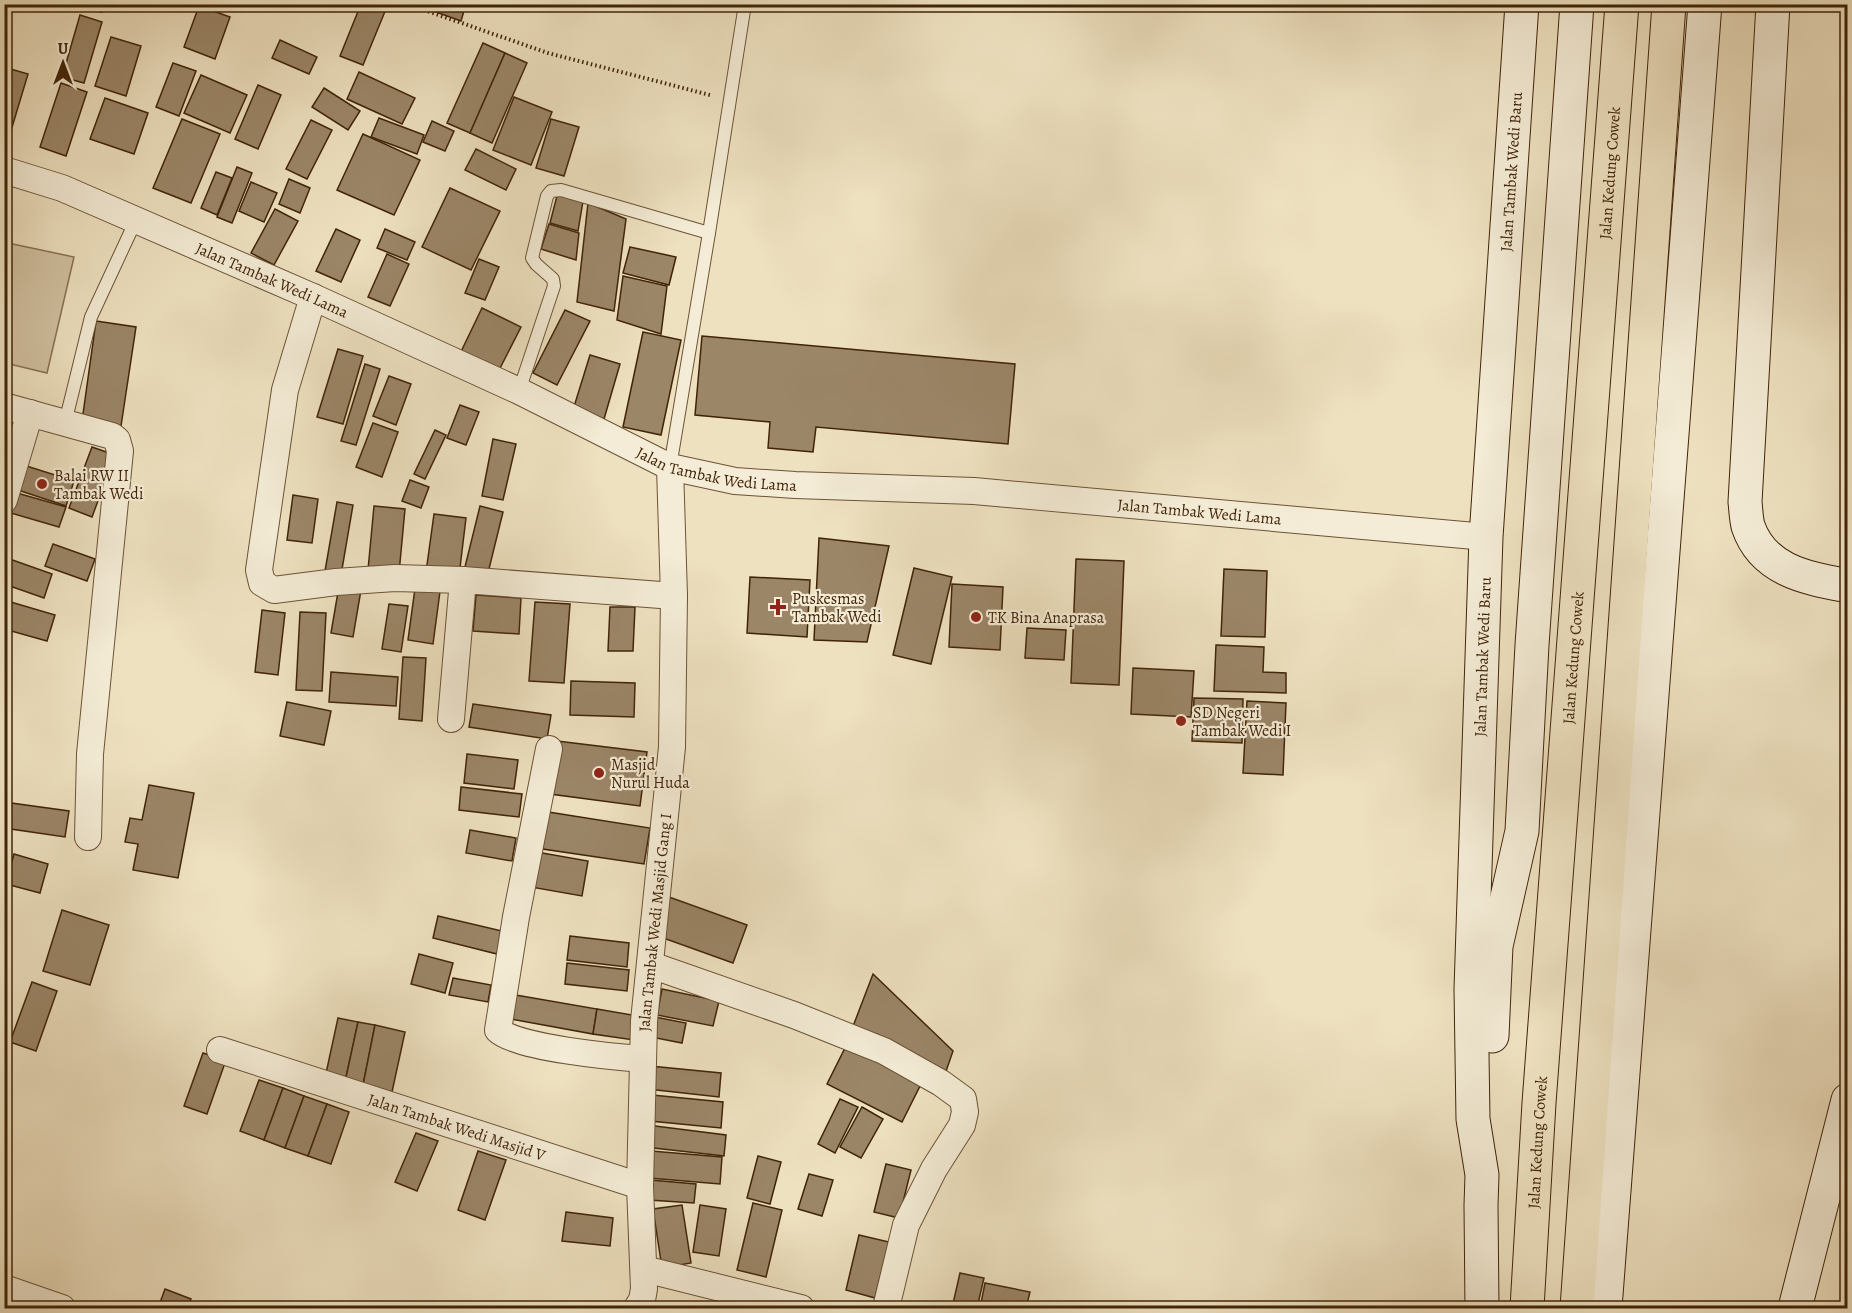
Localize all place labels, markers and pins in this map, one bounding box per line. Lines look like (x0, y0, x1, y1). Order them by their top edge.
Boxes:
place label: Balai RW II Tambak Wedi (54, 465, 143, 505)
marker: Balai RW II Tambak Wedi (35, 477, 49, 491)
place label: Puskesmas Tambak Wedi (792, 588, 881, 628)
marker: Puskesmas Tambak Wedi (769, 598, 787, 616)
place label: TK Bina Anaprasa (988, 607, 1105, 629)
marker: TK Bina Anaprasa (969, 610, 983, 624)
place label: SD Negeri Tambak Wedi I (1193, 702, 1291, 742)
marker: SD Negeri Tambak Wedi I (1174, 714, 1188, 728)
place label: Masjid Nurul Huda (611, 754, 690, 794)
marker: Masjid Nurul Huda (592, 766, 606, 780)

